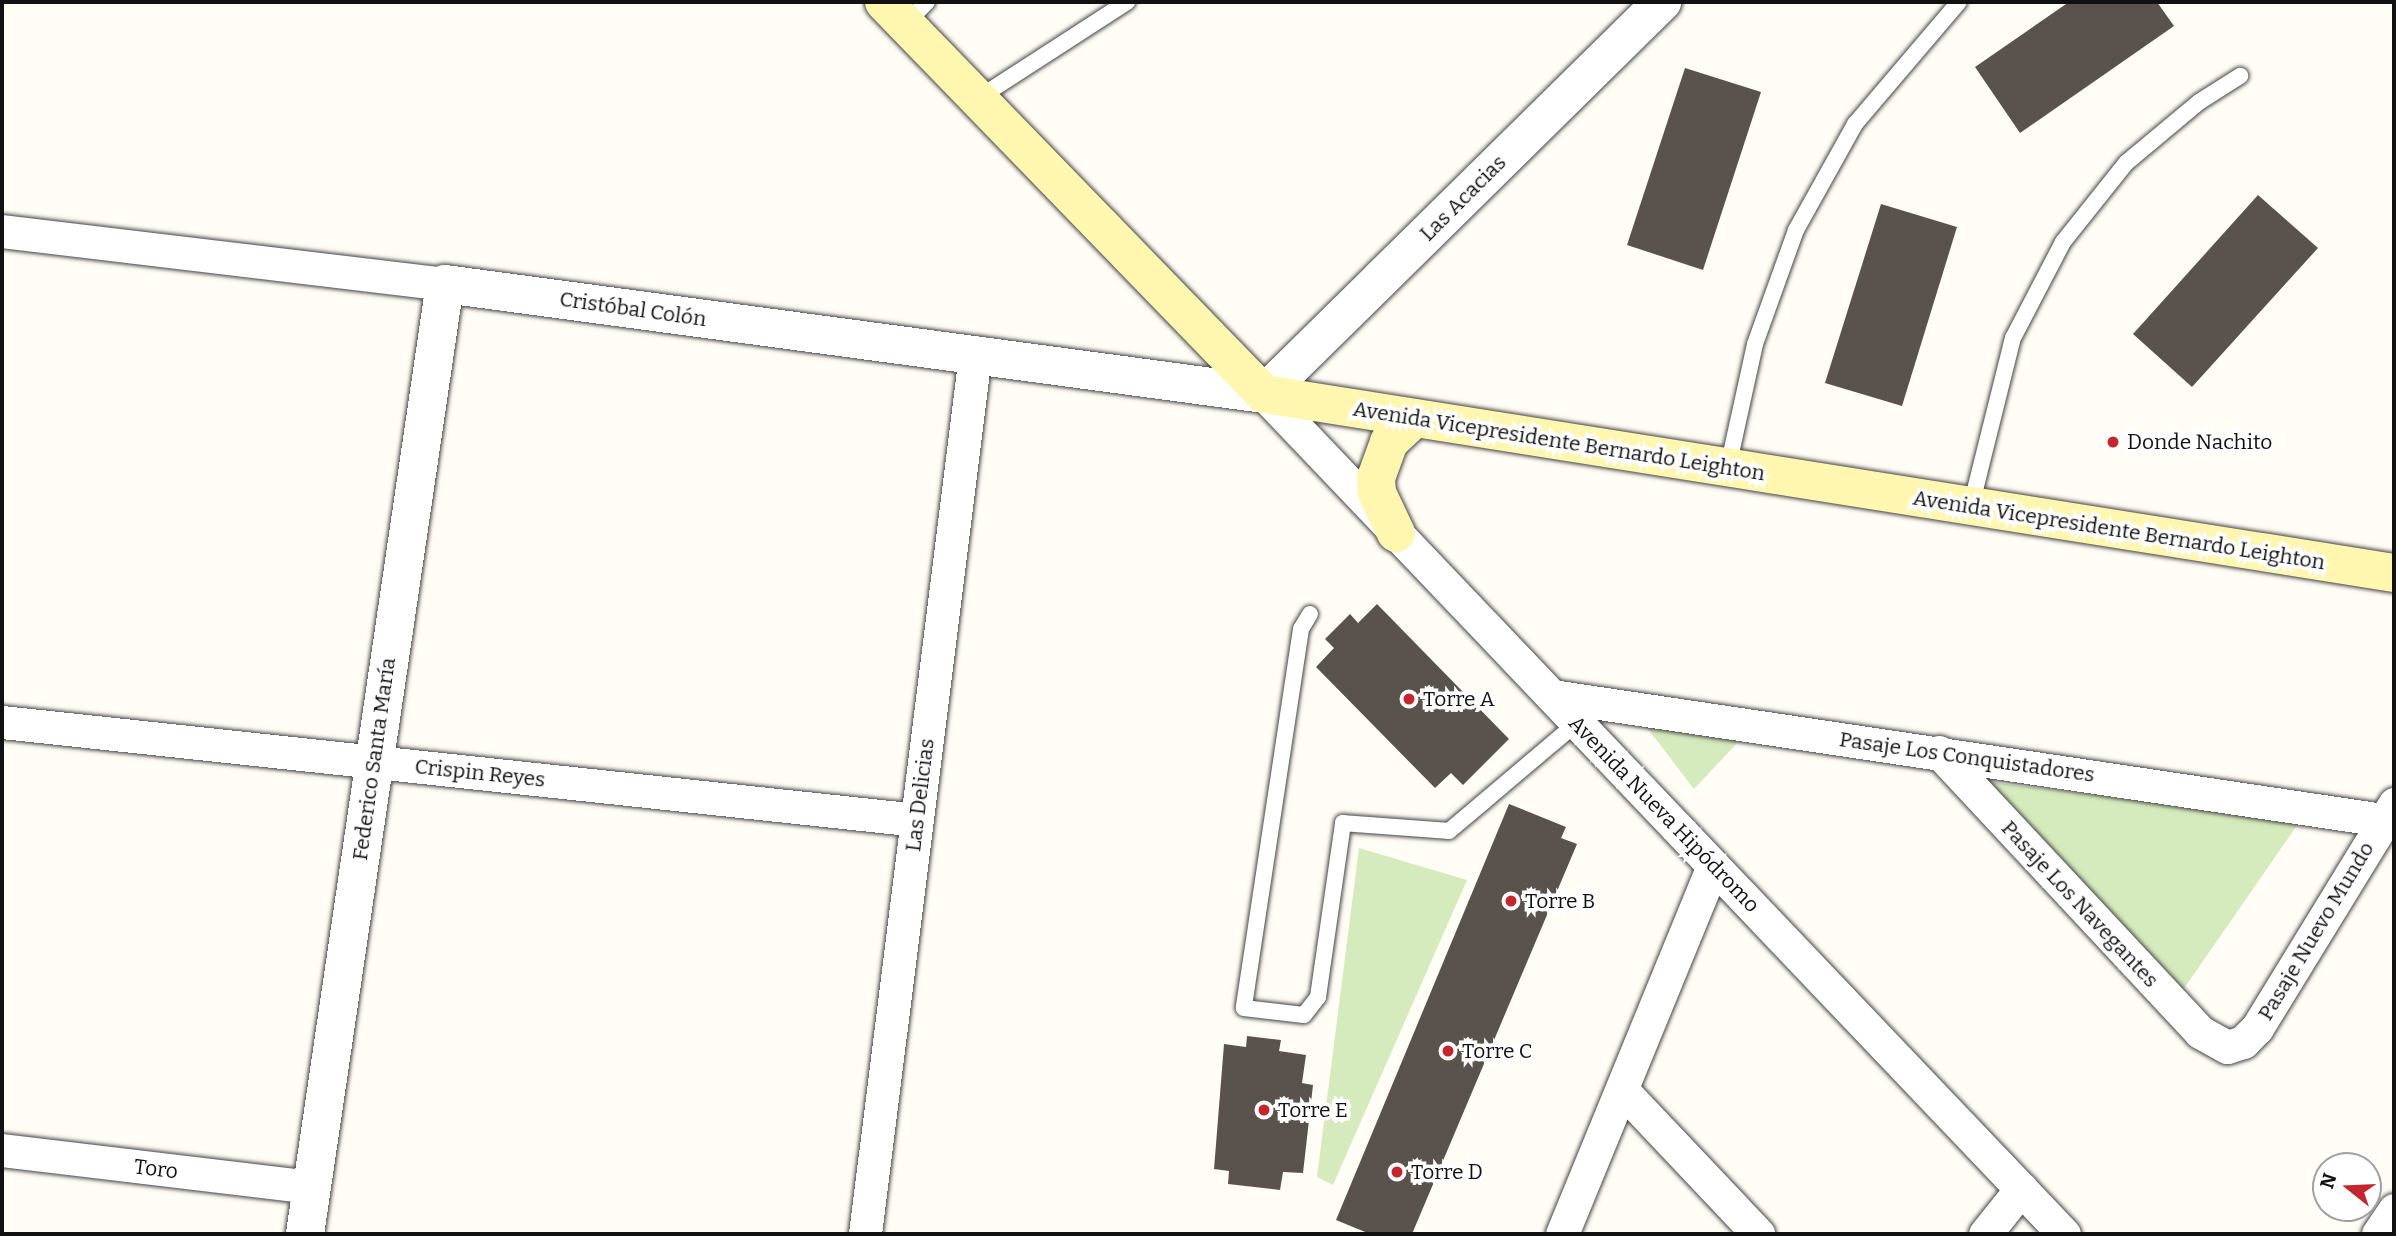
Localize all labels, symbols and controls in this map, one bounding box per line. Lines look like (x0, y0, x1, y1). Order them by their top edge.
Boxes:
street label: Las Acacias (1415, 150, 1511, 246)
street label: Cristóbal Colón (558, 286, 708, 332)
street label: Avenida Vicepresidente Bernardo Leighton (1351, 396, 1767, 486)
place label: Donde Nachito (2127, 429, 2272, 455)
marker: Donde Nachito (2105, 434, 2121, 450)
street label: Avenida Vicepresidente Bernardo Leighton (1911, 485, 2327, 575)
street label: Federico Santa María (347, 656, 401, 862)
place label: Torre A (1423, 686, 1495, 712)
marker: Torre A (1401, 691, 1417, 707)
street label: Avenida Nueva Hipódromo (1563, 710, 1765, 918)
street label: Pasaje Los Conquistadores (1838, 727, 2096, 787)
street label: Las Delicias (901, 737, 939, 853)
street label: Crispin Reyes (414, 754, 546, 792)
street label: Pasaje Los Navegantes (1996, 815, 2164, 993)
street label: Pasaje Nuevo Mundo (2253, 837, 2379, 1025)
place label: Torre B (1525, 888, 1595, 914)
marker: Torre B (1503, 893, 1519, 909)
place label: Torre C (1462, 1038, 1532, 1064)
marker: Torre C (1440, 1043, 1456, 1059)
place label: Torre E (1278, 1097, 1348, 1123)
marker: Torre E (1256, 1102, 1272, 1118)
north arrow (2312, 1152, 2382, 1222)
street label: Toro (133, 1154, 179, 1184)
place label: Torre D (1411, 1159, 1483, 1185)
marker: Torre D (1389, 1164, 1405, 1180)
text: N (2315, 1170, 2342, 1192)

